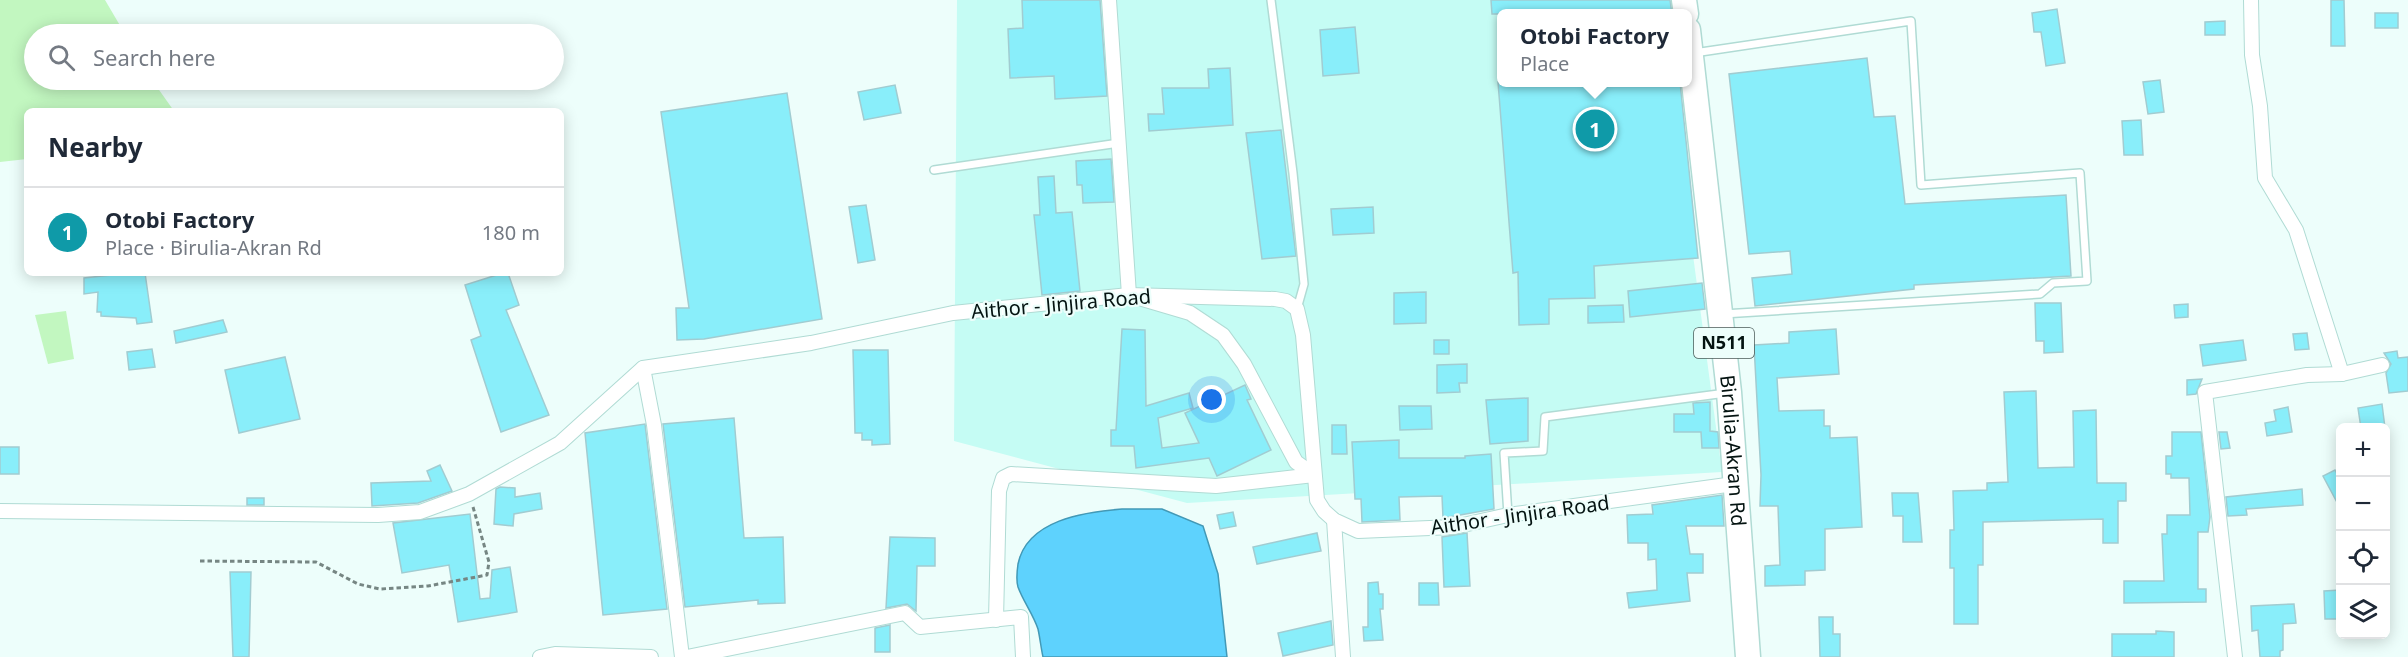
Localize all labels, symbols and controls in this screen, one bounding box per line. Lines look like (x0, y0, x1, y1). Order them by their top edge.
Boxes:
popup (1497, 9, 1692, 87)
text: Otobi Factory (1520, 20, 1669, 50)
search box (24, 24, 564, 90)
icon: search (45, 41, 78, 74)
text: Search here (93, 42, 215, 72)
text: Place (1520, 50, 1569, 77)
pin: 1 (1576, 106, 1614, 152)
text: Nearby (48, 129, 143, 165)
text: Otobi Factory (105, 204, 254, 234)
text: 1 (62, 219, 73, 246)
text: 180 m (482, 219, 540, 246)
text: Place · Birulia-Akran Rd (105, 234, 322, 261)
street label: Aithor - Jinjira Road (970, 282, 1152, 325)
road number: N511 (1694, 328, 1754, 358)
street label: Birulia-Akran Rd (1714, 373, 1753, 527)
your location (1197, 385, 1226, 414)
map controls (2336, 423, 2390, 639)
button: + (2336, 423, 2390, 477)
button: − (2336, 477, 2390, 531)
street label: Aithor - Jinjira Road (1429, 489, 1611, 540)
button: locate (2336, 531, 2390, 585)
button: layers (2336, 585, 2390, 639)

